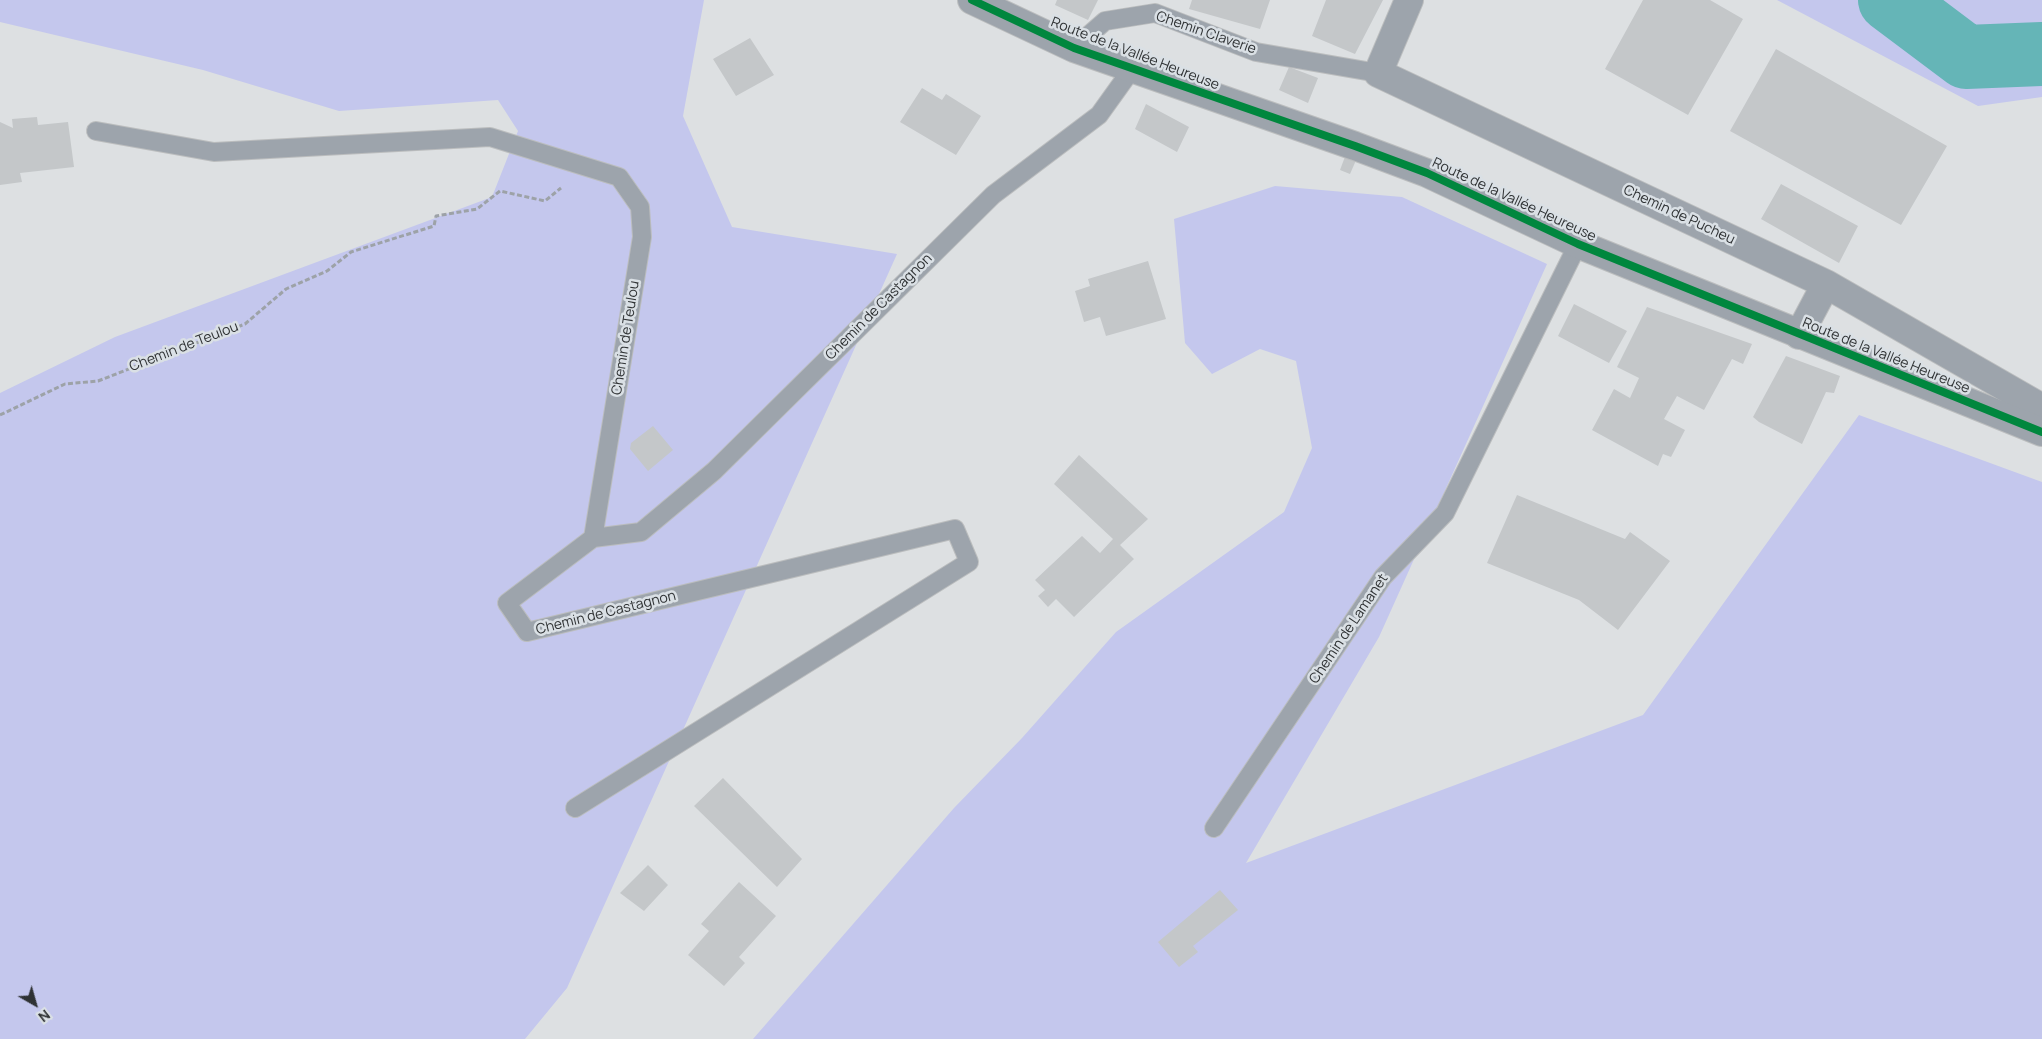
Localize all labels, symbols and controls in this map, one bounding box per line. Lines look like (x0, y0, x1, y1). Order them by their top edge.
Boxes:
street label: Chemin Claverie (1154, 8, 1258, 58)
street label: Route de la Vallée Heureuse (1048, 14, 1222, 94)
street label: Route de la Vallée Heureuse (1429, 155, 1599, 245)
street label: Chemin de Pucheu (1621, 182, 1737, 248)
street label: Chemin de Castagnon (822, 250, 936, 364)
street label: Chemin de Teulou (609, 280, 643, 396)
street label: Route de la Vallée Heureuse (1800, 315, 1972, 397)
street label: Chemin de Teulou (127, 318, 241, 376)
street label: Chemin de Lamanet (1306, 571, 1392, 687)
street label: Chemin de Castagnon (534, 587, 678, 639)
north arrow (10, 979, 60, 1029)
text: N (35, 1006, 54, 1027)

